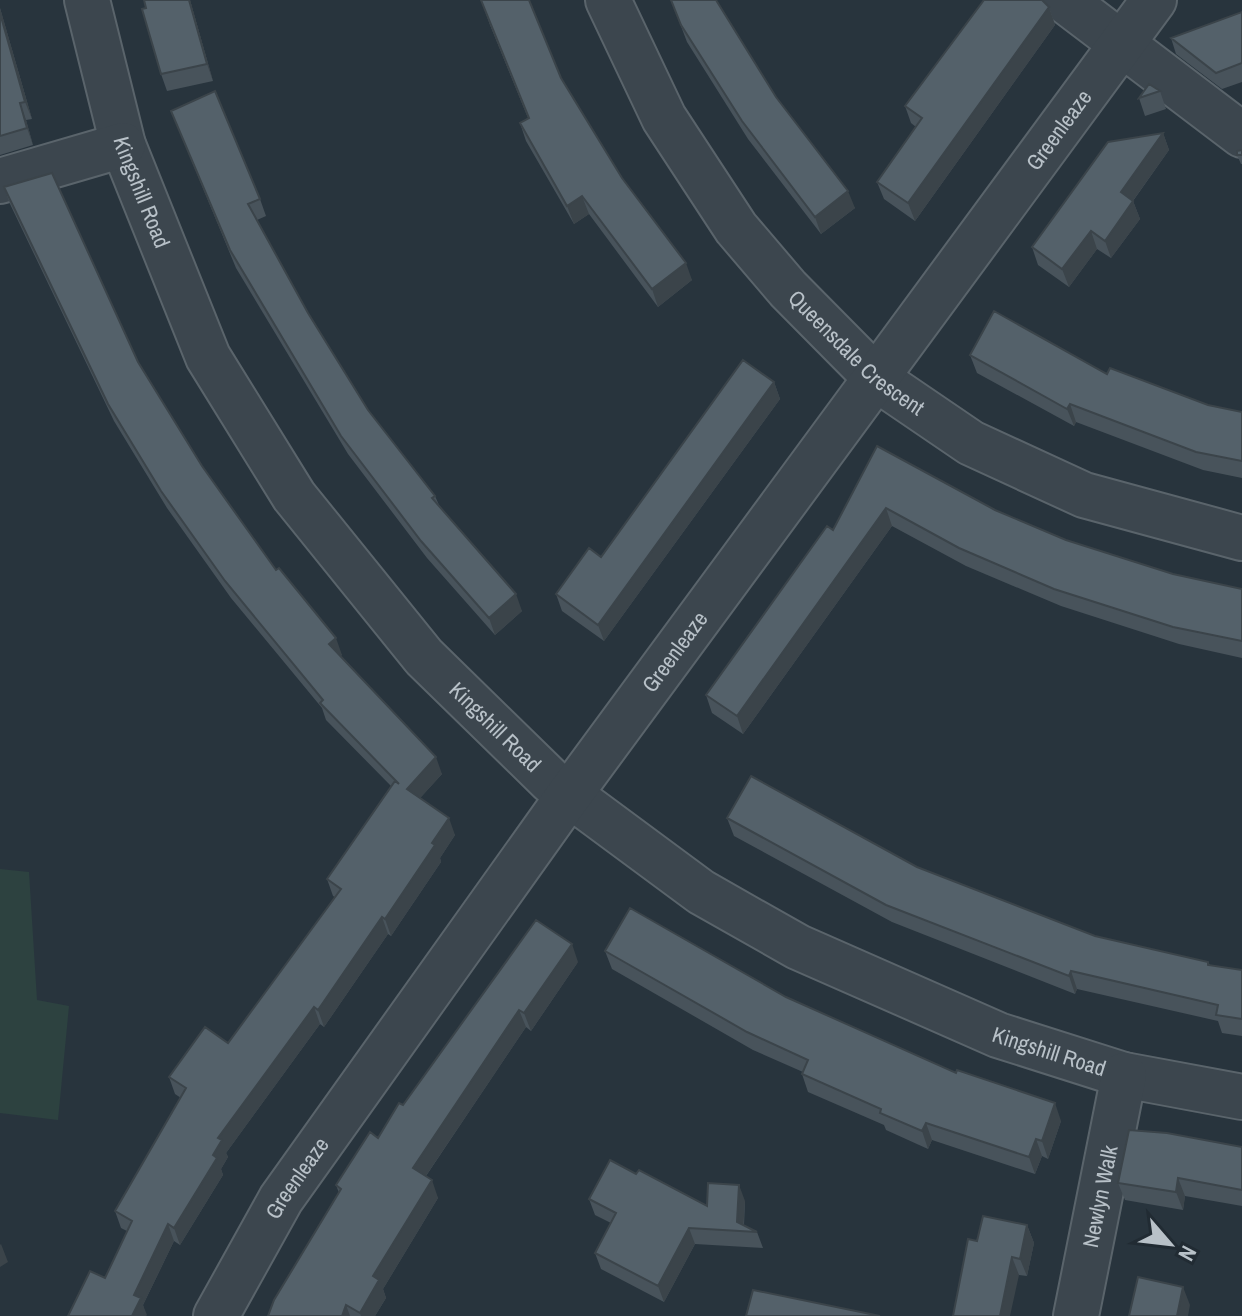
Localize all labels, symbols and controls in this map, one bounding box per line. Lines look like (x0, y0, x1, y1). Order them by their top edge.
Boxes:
street label: Greenleaze (1019, 83, 1098, 176)
street label: Kingshill Road (106, 133, 178, 252)
street label: Queensdale Crescent (782, 283, 931, 422)
street label: Greenleaze (635, 605, 714, 698)
street label: Kingshill Road (443, 675, 548, 779)
street label: Kingshill Road (989, 1019, 1110, 1083)
street label: Greenleaze (258, 1131, 336, 1224)
street label: Newlyn Walk (1075, 1142, 1125, 1250)
north arrow (1130, 1204, 1210, 1284)
text: N (1171, 1241, 1204, 1266)

